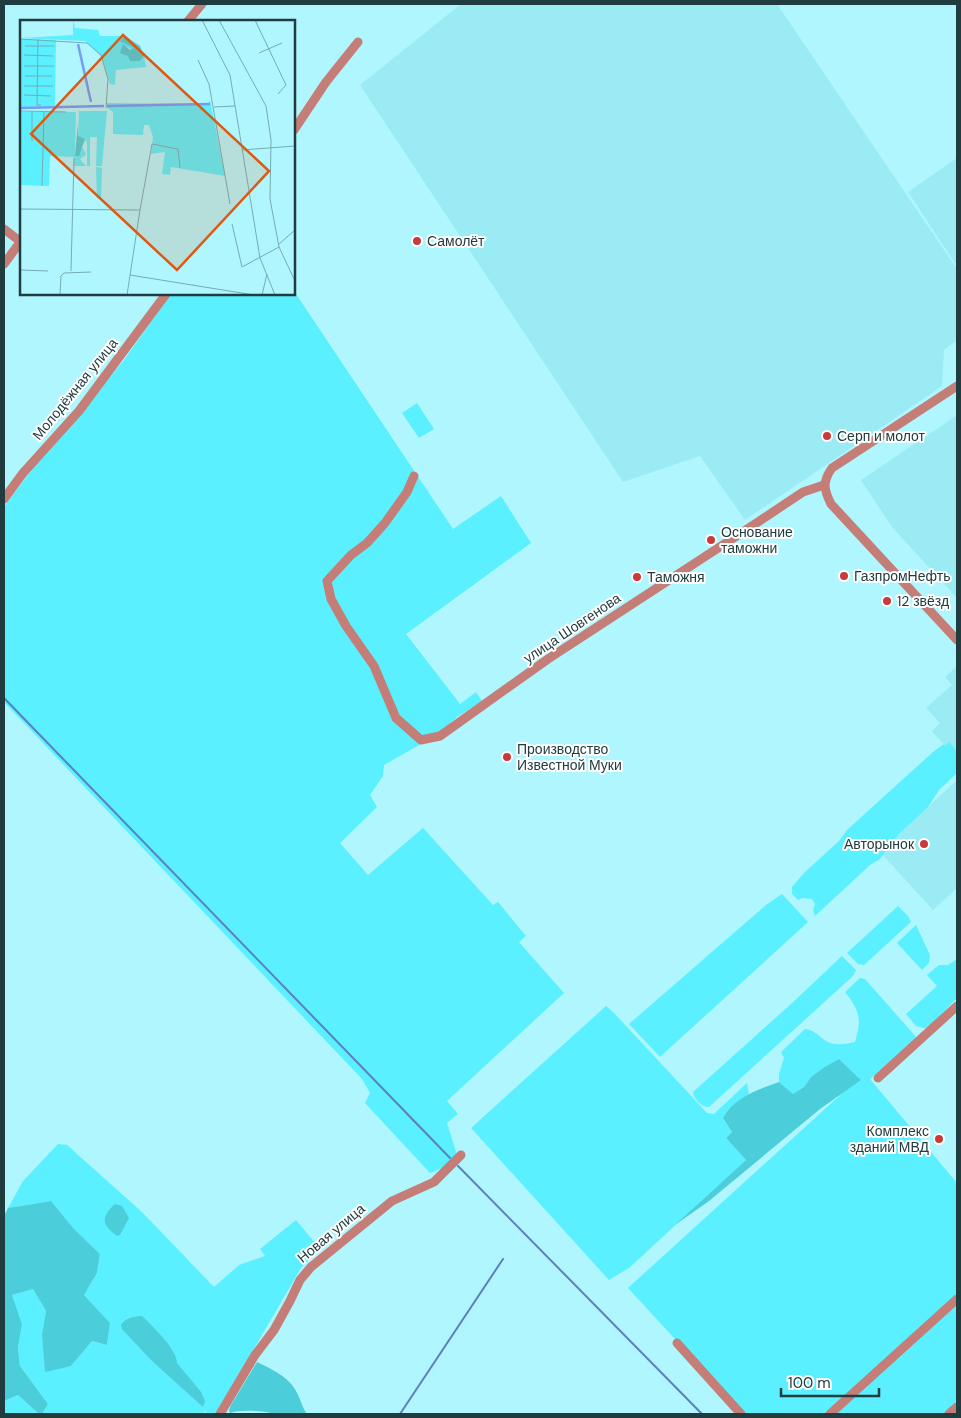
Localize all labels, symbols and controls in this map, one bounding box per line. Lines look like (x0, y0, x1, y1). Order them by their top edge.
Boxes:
inset map (20, 20, 295, 295)
place label: Самолёт (427, 232, 485, 250)
marker: Самолёт (411, 235, 423, 247)
street label: Молодёжная улица (28, 334, 122, 444)
place label: Серп и молот (837, 427, 925, 445)
marker: Серп и молот (821, 430, 833, 442)
place label: Основание таможни (721, 523, 793, 557)
marker: Основание таможни (705, 534, 717, 546)
place label: ГазпромНефть (854, 567, 950, 585)
place label: Таможня (647, 568, 705, 586)
marker: ГазпромНефть (838, 570, 850, 582)
marker: Таможня (631, 571, 643, 583)
street label: улица Шовгенова (520, 589, 624, 667)
place label: 12 звёзд (897, 592, 949, 610)
marker: 12 звёзд (881, 595, 893, 607)
place label: Производство Известной Муки (517, 740, 622, 774)
marker: Производство Известной Муки (501, 751, 513, 763)
place label: Авторынок (844, 835, 915, 853)
marker: Авторынок (918, 838, 930, 850)
place label: Комплекс зданий МВД (850, 1122, 930, 1156)
marker: Комплекс зданий МВД (933, 1133, 945, 1145)
street label: Новая улица (294, 1199, 369, 1266)
scale bar (781, 1366, 878, 1398)
text: 100 m (788, 1373, 831, 1393)

